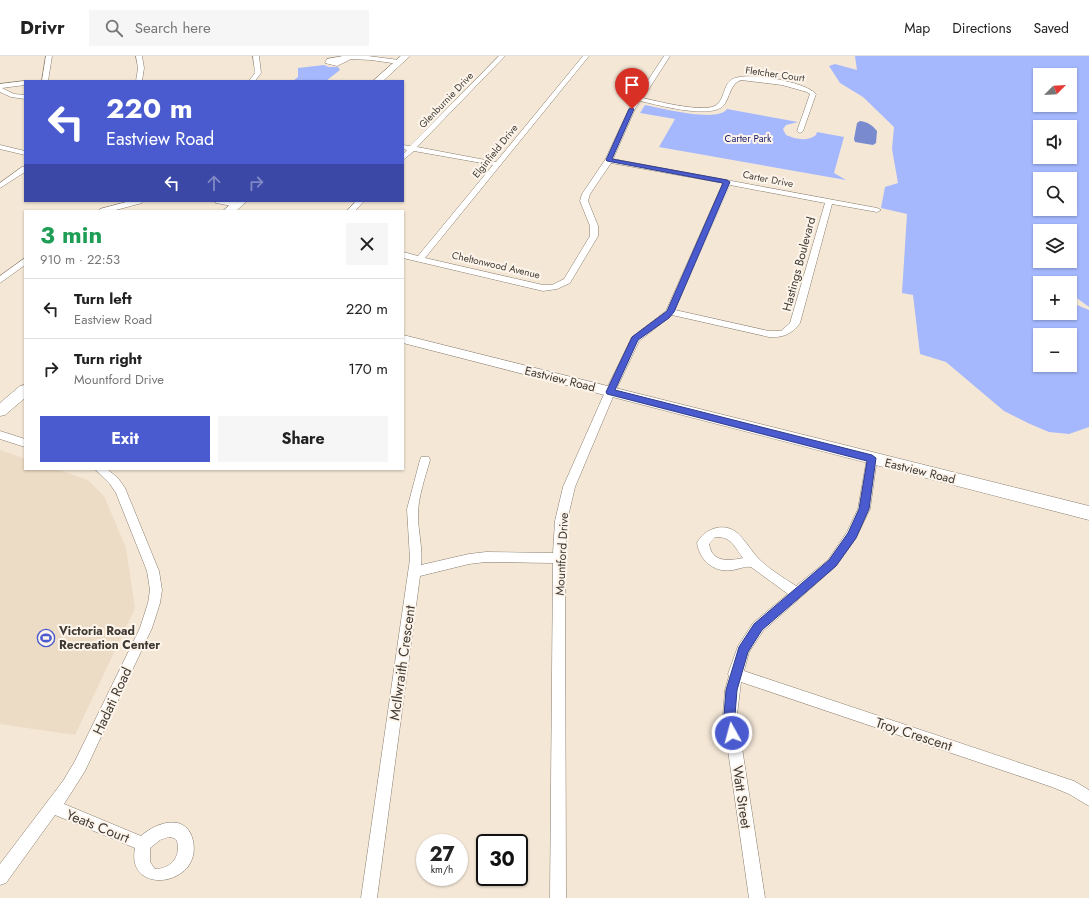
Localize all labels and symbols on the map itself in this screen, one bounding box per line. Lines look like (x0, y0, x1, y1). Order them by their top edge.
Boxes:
street label: Fletcher Court (744, 62, 806, 86)
pin (615, 68, 649, 109)
north arrow (1033, 68, 1077, 112)
street label: Glenburnie Drive (415, 69, 477, 131)
street label: Elginfield Drive (469, 121, 521, 181)
park label: Carter Park (725, 131, 772, 146)
street label: Carter Drive (741, 167, 795, 191)
street label: Hastings Boulevard (778, 215, 820, 313)
street label: Cheltonwood Avenue (450, 248, 542, 282)
street label: Eastview Road (523, 362, 597, 396)
street label: Eastview Road (883, 454, 957, 488)
street label: Mountford Drive (551, 512, 573, 596)
street label: McIlwraith Crescent (384, 604, 420, 722)
place label: Victoria Road Recreation Center (58, 622, 160, 654)
sports icon: Victoria Road Recreation Center (36, 628, 56, 648)
street label: Hadati Road (88, 664, 136, 738)
position arrow (711, 712, 753, 754)
street label: Troy Crescent (873, 712, 955, 756)
street label: Watt Street (728, 764, 756, 830)
street label: Yeats Court (63, 804, 133, 848)
speed limit sign: 30 (476, 834, 528, 886)

